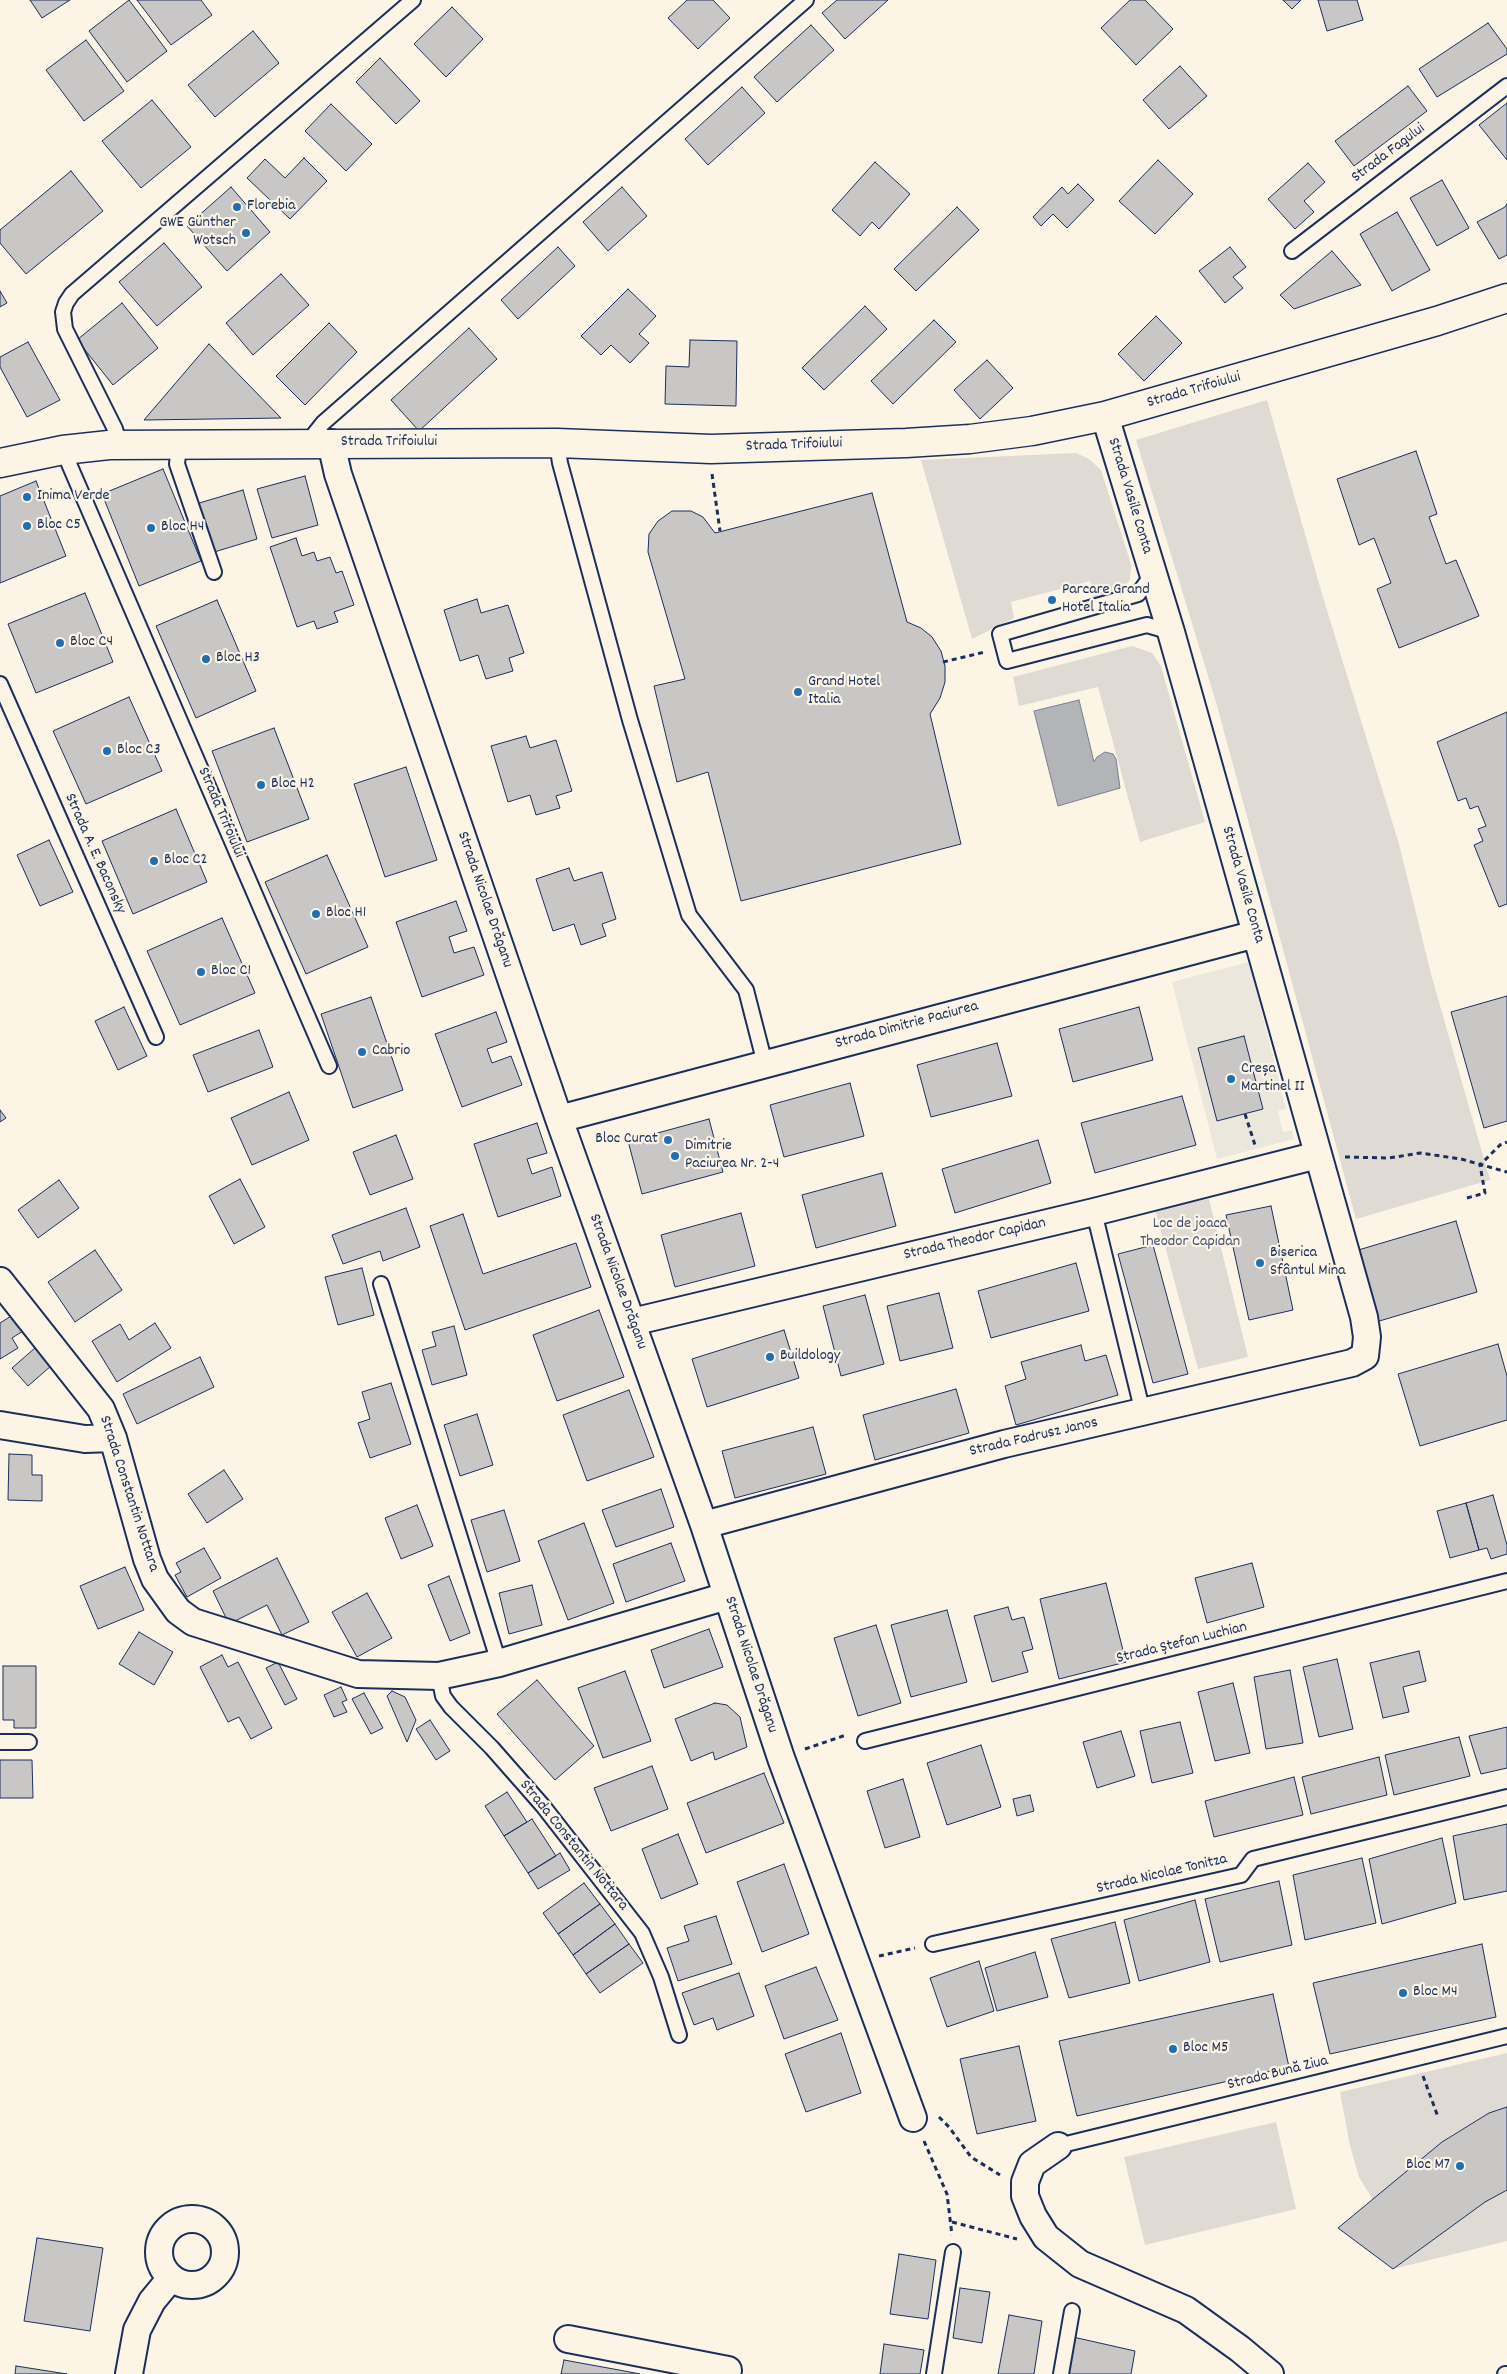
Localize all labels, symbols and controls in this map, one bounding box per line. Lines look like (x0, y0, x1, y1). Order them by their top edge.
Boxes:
street label: Strada Fagului (1348, 120, 1430, 188)
place label: Florebia (247, 197, 295, 217)
marker: Florebia (231, 201, 243, 213)
place label: GWE Günther Wotsch (159, 214, 236, 252)
marker: GWE Günther Wotsch (240, 227, 252, 239)
street label: Strada Trifoiului (1145, 368, 1243, 414)
street label: Strada Trifoiului (341, 433, 437, 453)
street label: Strada Trifoiului (745, 435, 843, 457)
street label: Strada Vasile Conta (1102, 436, 1156, 556)
place label: Inima Verde (37, 487, 110, 507)
marker: Inima Verde (21, 491, 33, 503)
place label: Bloc C5 (37, 516, 81, 536)
place label: Bloc H4 (161, 518, 204, 538)
marker: Bloc C5 (21, 520, 33, 532)
marker: Bloc H4 (145, 522, 157, 534)
place label: Parcare Grand Hotel Italia (1062, 581, 1150, 619)
marker: Parcare Grand Hotel Italia (1046, 594, 1058, 606)
place label: Bloc C4 (70, 633, 113, 653)
marker: Bloc C4 (54, 637, 66, 649)
place label: Bloc H3 (216, 649, 260, 669)
marker: Bloc H3 (200, 653, 212, 665)
place label: Grand Hotel Italia (808, 673, 880, 711)
marker: Grand Hotel Italia (792, 686, 804, 698)
place label: Bloc C3 (117, 741, 161, 761)
marker: Bloc C3 (101, 745, 113, 757)
street label: Strada Trifoiului (192, 765, 248, 861)
place label: Bloc H2 (271, 775, 315, 795)
marker: Bloc H2 (255, 779, 267, 791)
street label: Strada A. E. Baconsky (59, 791, 129, 917)
street label: Strada Vasile Conta (1216, 825, 1268, 945)
street label: Strada Nicolae Drăganu (452, 830, 516, 970)
place label: Bloc C2 (164, 851, 208, 871)
marker: Bloc C2 (148, 855, 160, 867)
place label: Bloc H1 (326, 904, 366, 924)
marker: Bloc H1 (310, 908, 322, 920)
place label: Bloc C1 (211, 962, 251, 982)
marker: Bloc C1 (195, 966, 207, 978)
street label: Strada Dimitrie Paciurea (833, 998, 981, 1054)
place label: Cabrio (372, 1042, 410, 1062)
marker: Cabrio (356, 1046, 368, 1058)
place label: Creșa Martinel II (1241, 1060, 1304, 1098)
marker: Creșa Martinel II (1225, 1073, 1237, 1085)
place label: Bloc Curat (595, 1130, 658, 1150)
marker: Bloc Curat (662, 1134, 674, 1146)
place label: Dimitrie Paciurea Nr. 2-4 (685, 1137, 779, 1175)
marker: Dimitrie Paciurea Nr. 2-4 (669, 1150, 681, 1162)
street label: Strada Nicolae Drăganu (584, 1212, 650, 1352)
street label: Strada Theodor Capidan (902, 1214, 1048, 1266)
park label: Loc de joaca Theodor Capidan (1140, 1215, 1240, 1253)
place label: Biserica Sfântul Mina (1270, 1244, 1346, 1282)
marker: Biserica Sfântul Mina (1254, 1257, 1266, 1269)
place label: Buildology (780, 1347, 840, 1367)
marker: Buildology (764, 1351, 776, 1363)
street label: Strada Constantin Nottara (94, 1414, 162, 1574)
street label: Strada Fadrusz Janos (968, 1414, 1100, 1462)
street label: Strada Nicolae Drăganu (719, 1594, 781, 1736)
street label: Strada Ștefan Luchian (1115, 1618, 1249, 1670)
street label: Strada Constantin Nottara (514, 1777, 632, 1915)
street label: Strada Nicolae Tonitza (1095, 1851, 1229, 1899)
place label: Bloc M4 (1413, 1983, 1458, 2003)
marker: Bloc M4 (1397, 1987, 1409, 1999)
place label: Bloc M5 (1183, 2039, 1228, 2059)
marker: Bloc M5 (1167, 2043, 1179, 2055)
street label: Strada Bună Ziua (1226, 2052, 1330, 2096)
place label: Bloc M7 (1406, 2156, 1450, 2176)
marker: Bloc M7 (1454, 2160, 1466, 2172)

